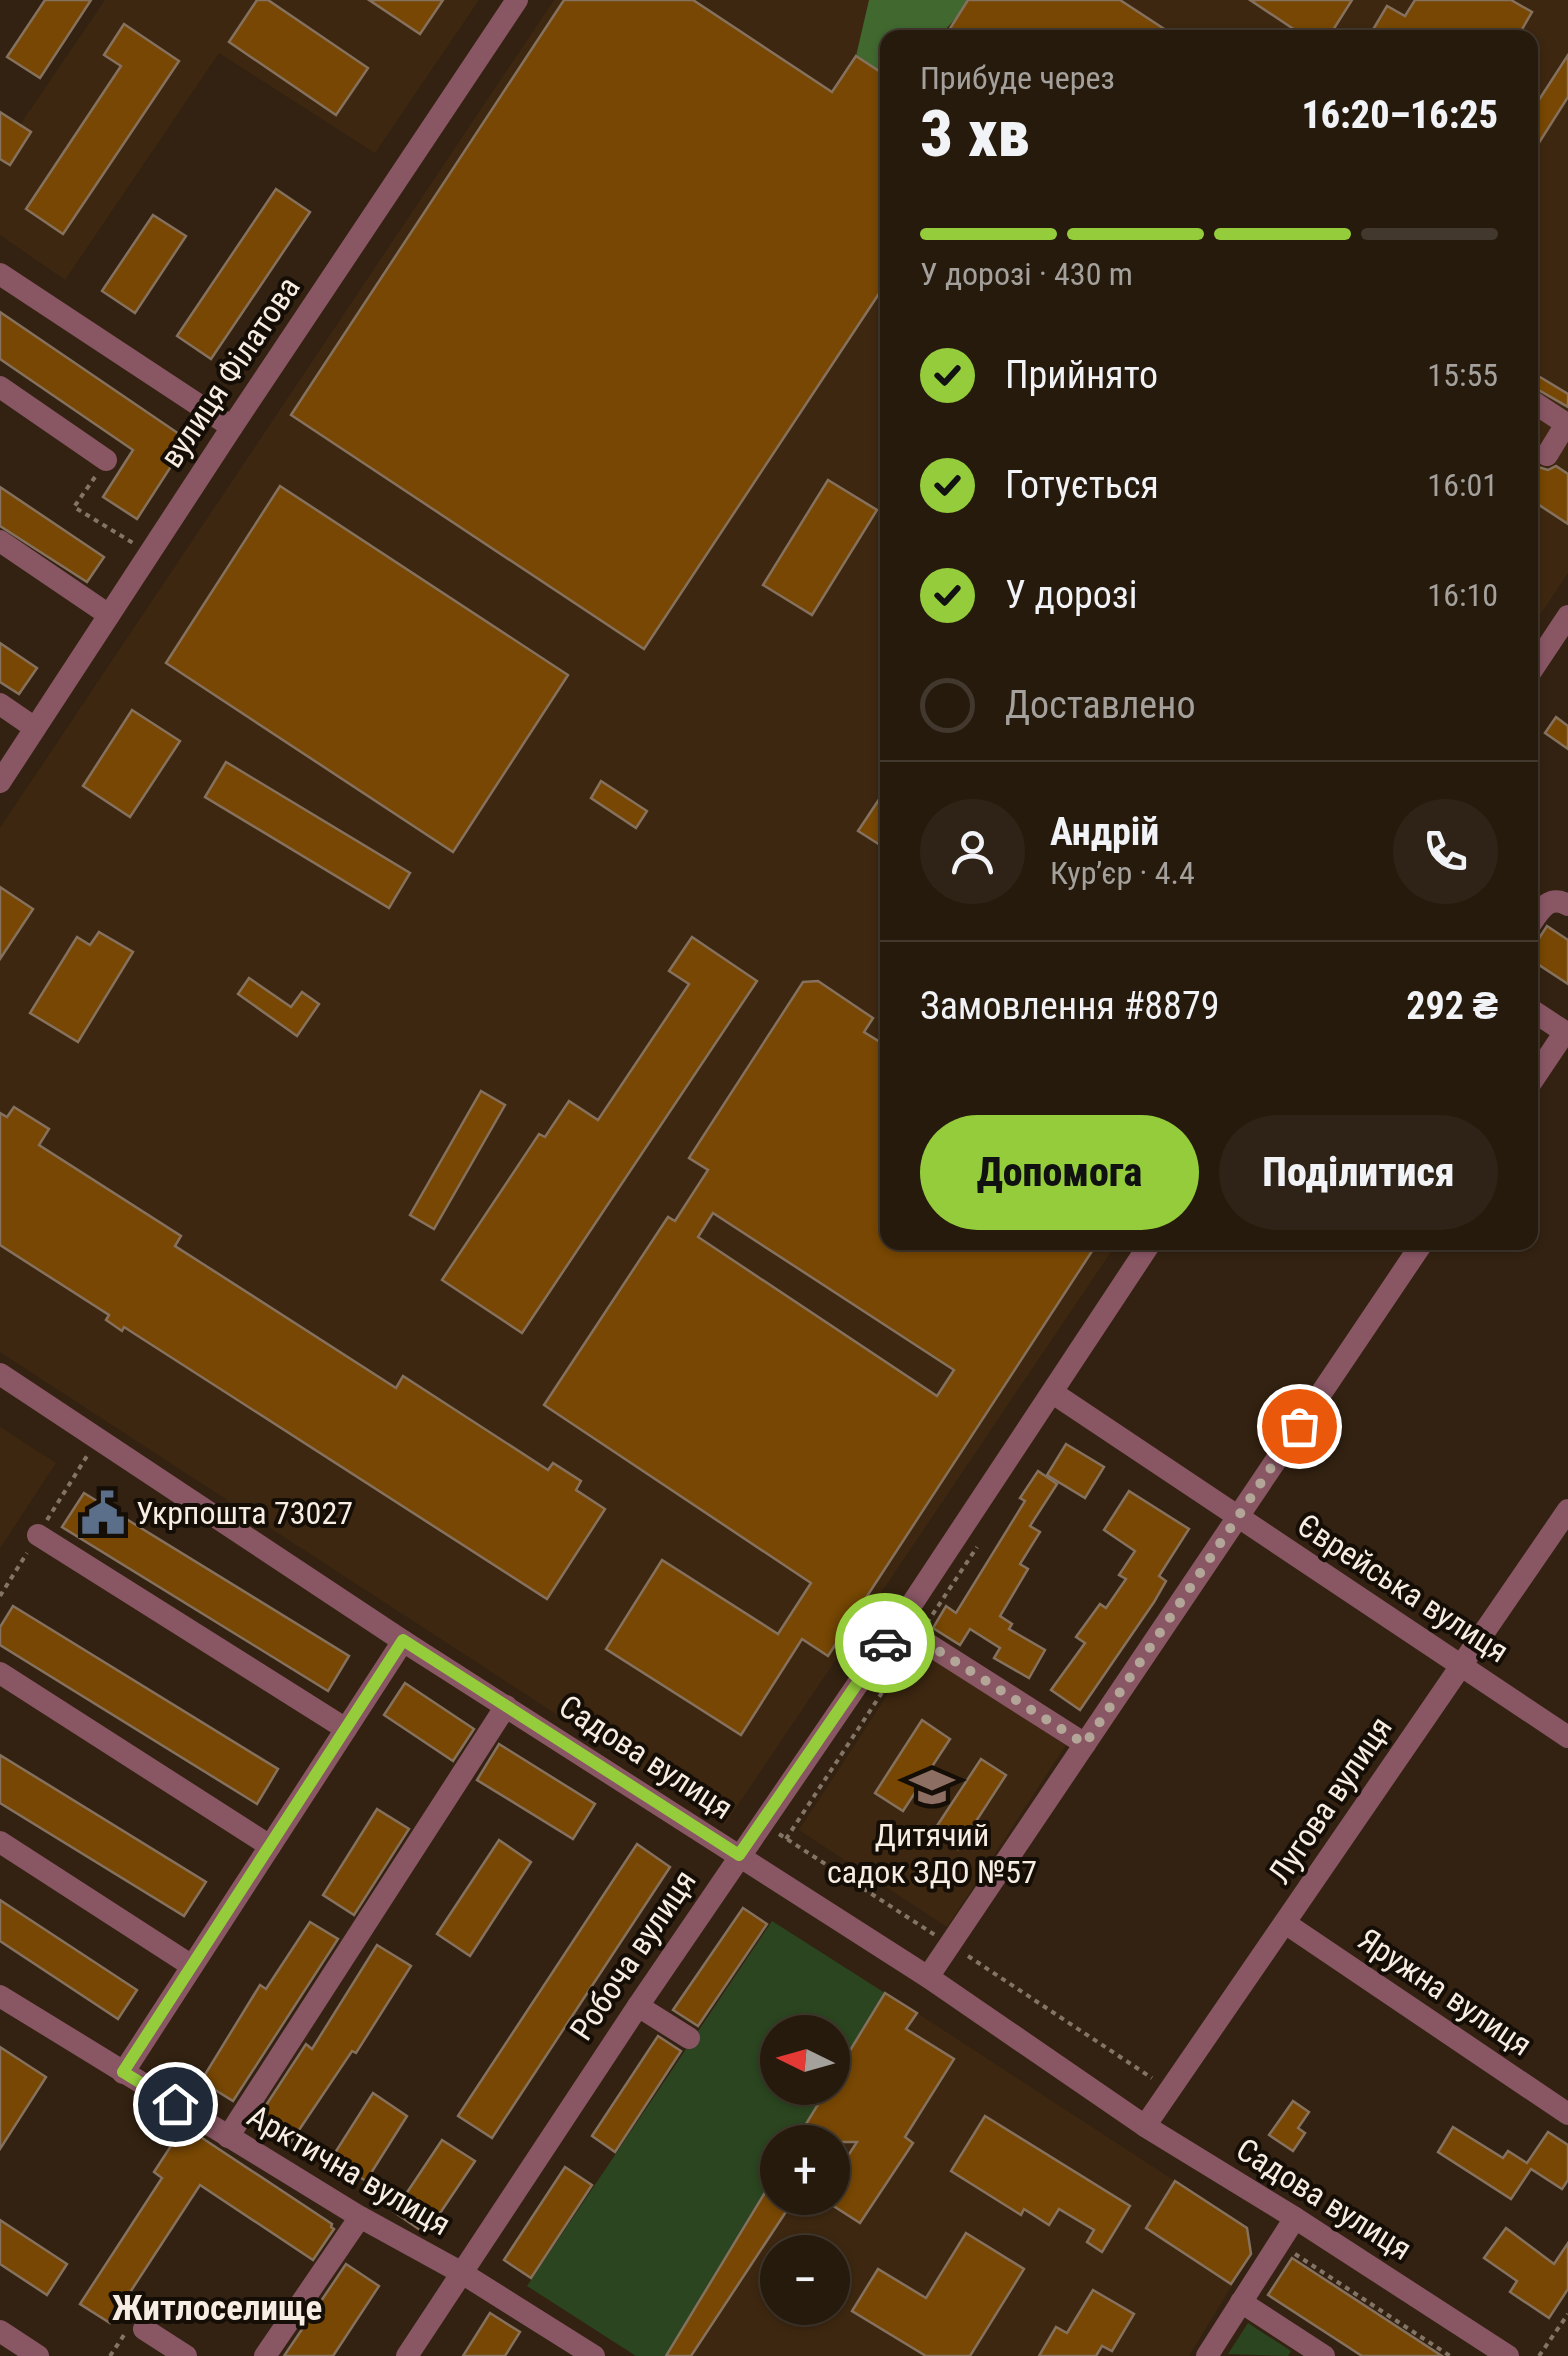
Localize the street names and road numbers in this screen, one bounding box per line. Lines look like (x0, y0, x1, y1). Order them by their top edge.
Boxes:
street label: вулиця Філатова (152, 269, 308, 475)
street label: Єврейська вулиця (1290, 1506, 1516, 1670)
street label: Садова вулиця (552, 1687, 740, 1827)
street label: Лугова вулиця (1260, 1709, 1400, 1891)
street label: Робоча вулиця (562, 1863, 704, 2047)
street label: Яружна вулиця (1351, 1920, 1539, 2064)
street label: Арктична вулиця (241, 2097, 457, 2243)
street label: Садова вулиця (1229, 2130, 1419, 2268)

